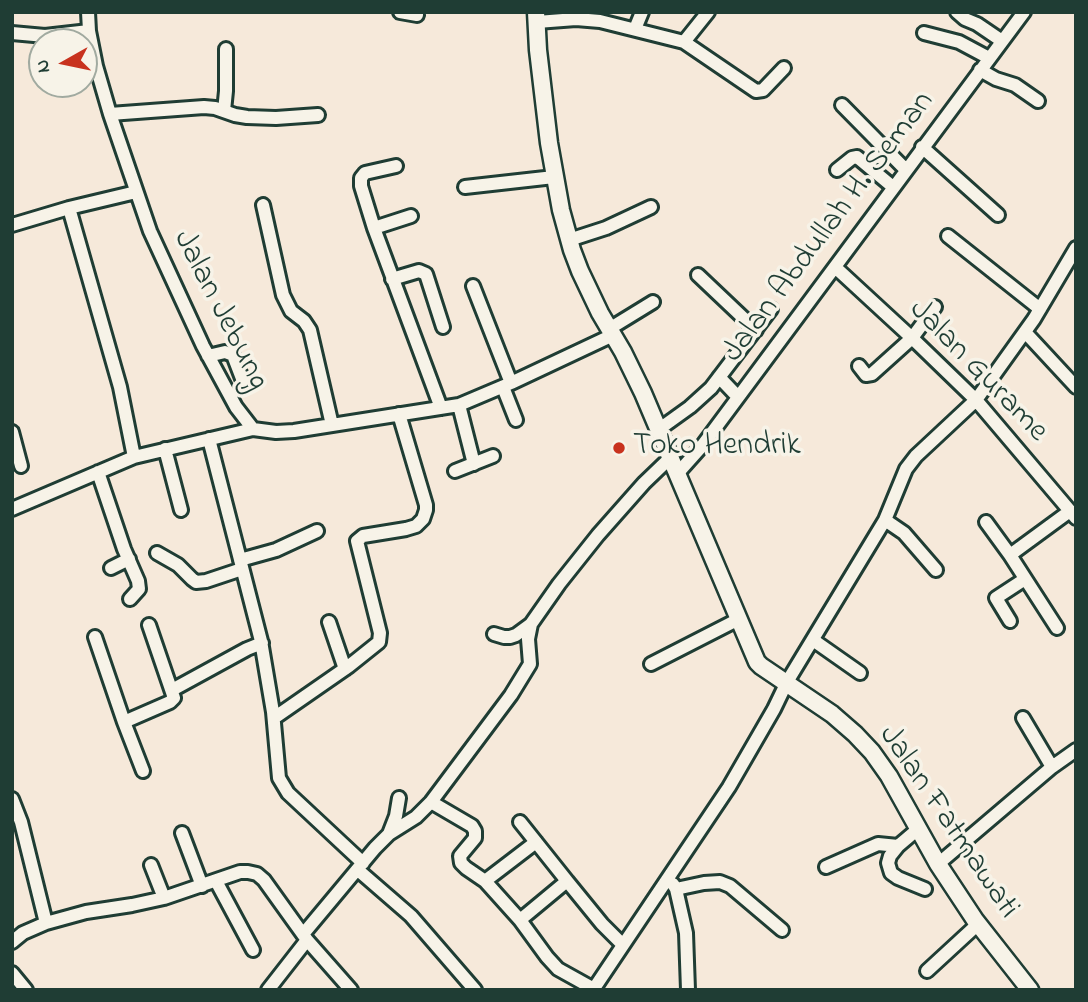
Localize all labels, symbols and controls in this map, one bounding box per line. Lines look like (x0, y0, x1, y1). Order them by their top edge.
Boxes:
north arrow (28, 28, 98, 98)
text: N (29, 58, 58, 75)
street label: Jalan Abdullah H. Seman (716, 85, 944, 371)
street label: Jalan Jebung (162, 225, 276, 397)
street label: Jalan Gurame (899, 292, 1055, 452)
place label: Toko Hendrik (633, 429, 801, 467)
marker: Toko Hendrik (611, 440, 627, 456)
street label: Jalan Fatmawati (868, 719, 1026, 927)

